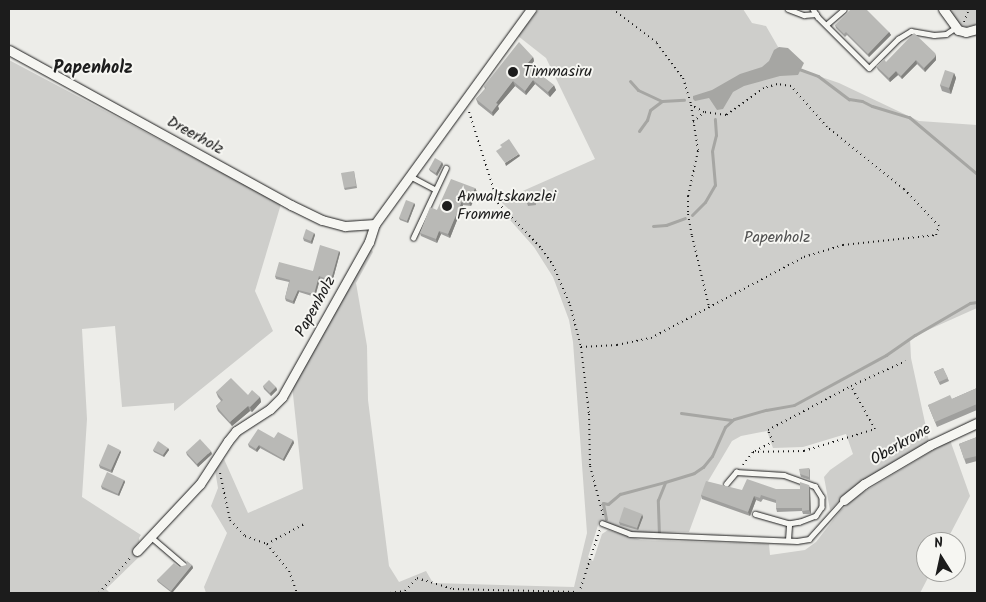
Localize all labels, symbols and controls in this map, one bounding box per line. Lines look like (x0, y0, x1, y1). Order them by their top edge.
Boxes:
district label: Papenholz (53, 58, 133, 80)
place label: Timmasiru (523, 62, 592, 82)
marker: Timmasiru (507, 66, 519, 78)
street label: Dreerholz (163, 113, 227, 159)
place label: Anwaltskanzlei Fromme (457, 187, 556, 225)
marker: Anwaltskanzlei Fromme (441, 200, 453, 212)
park label: Papenholz (744, 228, 810, 248)
street label: Papenholz (292, 273, 340, 341)
street label: Oberkrone (867, 420, 935, 470)
north arrow (916, 532, 966, 582)
text: N (932, 532, 945, 555)

